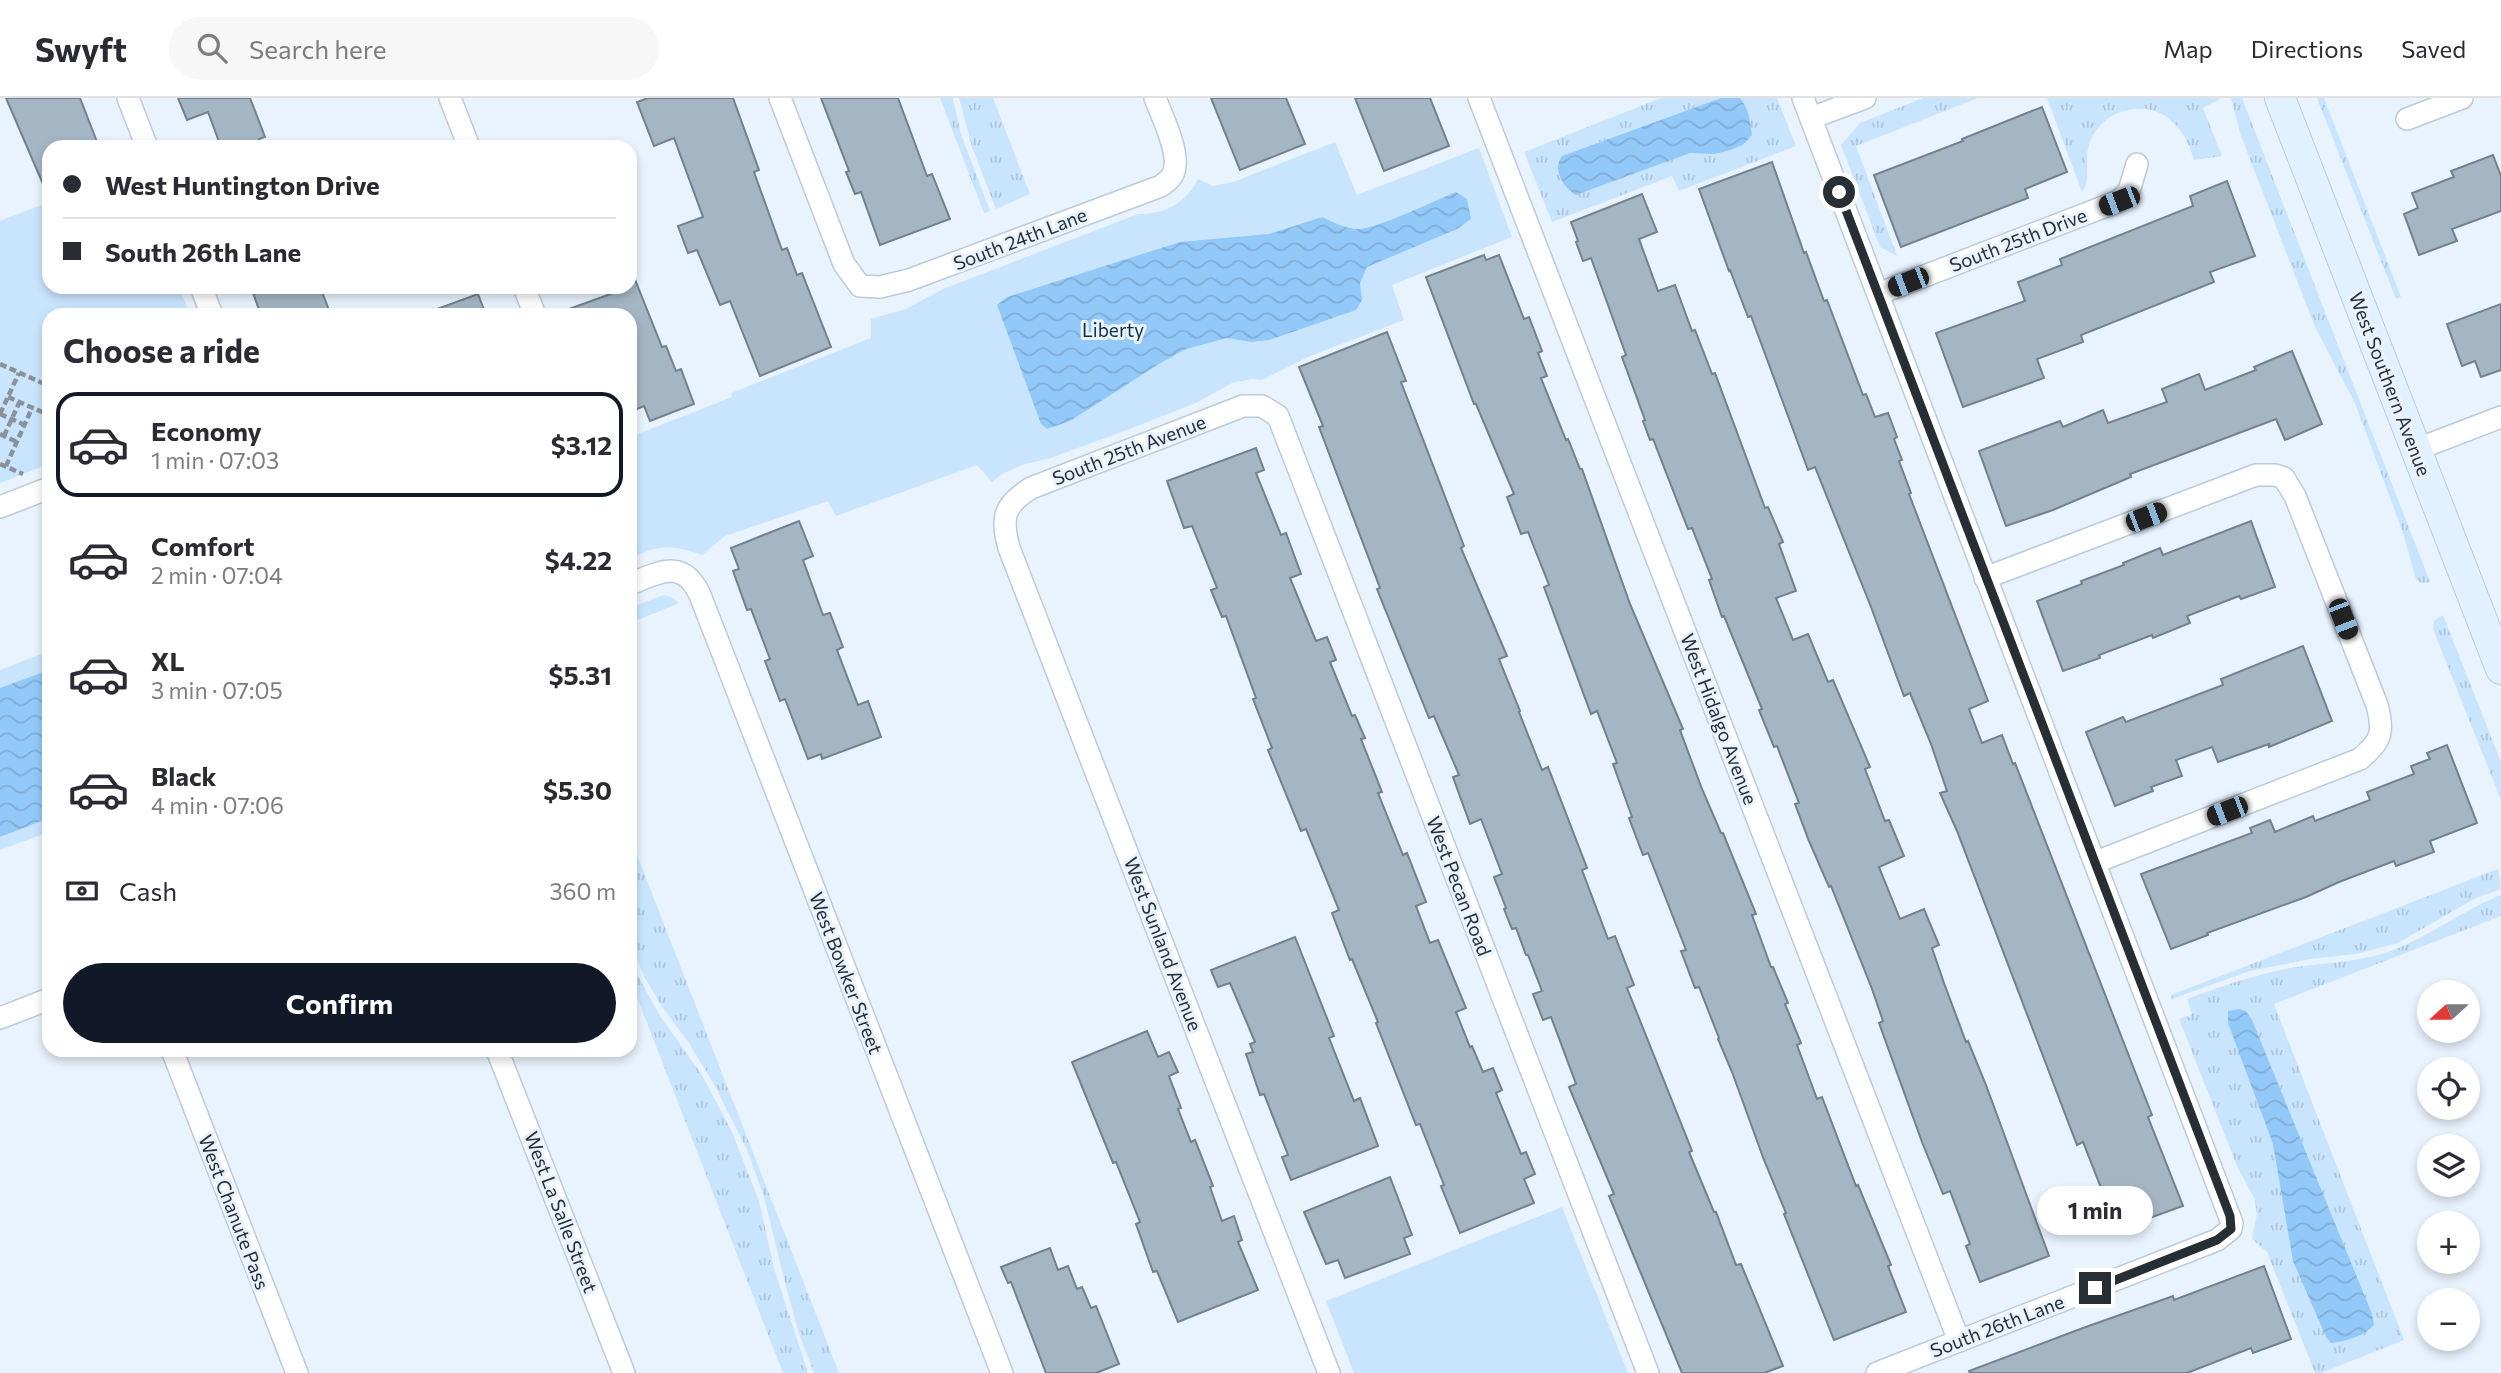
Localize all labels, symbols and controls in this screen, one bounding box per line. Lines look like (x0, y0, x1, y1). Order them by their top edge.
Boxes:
search box (169, 17, 659, 80)
text: Swyft (35, 28, 127, 69)
icon: search (193, 29, 231, 67)
text: Search here (249, 33, 386, 64)
text: Map (2163, 34, 2213, 63)
text: Directions (2251, 34, 2363, 63)
text: Saved (2401, 34, 2466, 63)
text: West Huntington Drive (105, 169, 380, 200)
route start (1823, 176, 1855, 208)
car (2096, 184, 2143, 218)
street label: South 24th Lane (950, 203, 1090, 275)
street label: South 25th Drive (1946, 203, 2090, 276)
text: South 26th Lane (105, 236, 301, 267)
car (1885, 265, 1932, 299)
street label: West Southern Avenue (2345, 289, 2436, 479)
park label: Liberty (1082, 318, 1144, 341)
text: Choose a ride (63, 330, 260, 370)
street label: South 25th Avenue (1049, 410, 1209, 489)
icon: car (67, 413, 130, 476)
text: Economy (151, 415, 262, 446)
text: $3.12 (551, 429, 612, 460)
text: 1 min · 07:03 (151, 446, 279, 474)
car (2123, 500, 2170, 534)
icon: car (67, 528, 130, 591)
text: Comfort (151, 530, 254, 561)
text: $4.22 (545, 544, 612, 575)
text: 2 min · 07:04 (151, 561, 283, 589)
car (2326, 596, 2361, 642)
street label: West Hidalgo Avenue (1676, 630, 1763, 808)
icon: car (67, 643, 130, 706)
text: XL (151, 645, 185, 676)
text: $5.31 (548, 659, 612, 690)
text: 3 min · 07:05 (151, 676, 283, 704)
icon: car (67, 758, 130, 821)
text: Black (151, 760, 217, 791)
text: $5.30 (543, 774, 612, 805)
text: 4 min · 07:06 (151, 791, 284, 819)
car (2204, 794, 2251, 828)
street label: West Pecan Road (1422, 813, 1497, 959)
street label: West Sunland Avenue (1120, 854, 1207, 1034)
icon: cash (63, 872, 101, 910)
text: Cash (119, 875, 177, 906)
text: 360 m (549, 877, 616, 905)
street label: West Bowker Street (805, 889, 888, 1057)
button: Confirm (63, 963, 616, 1043)
north arrow (2417, 980, 2480, 1043)
map controls (2417, 980, 2480, 1351)
button: locate (2417, 1057, 2480, 1120)
street label: West La Salle Street (520, 1128, 603, 1296)
street label: West Chanute Pass (194, 1131, 275, 1292)
button: layers (2417, 1134, 2480, 1197)
callout: 1 min (2037, 1186, 2153, 1236)
text: 1 min (2068, 1196, 2122, 1224)
button: + (2417, 1211, 2480, 1274)
route end (2079, 1272, 2111, 1304)
button: − (2417, 1288, 2480, 1351)
street label: South 26th Lane (1927, 1289, 2067, 1362)

